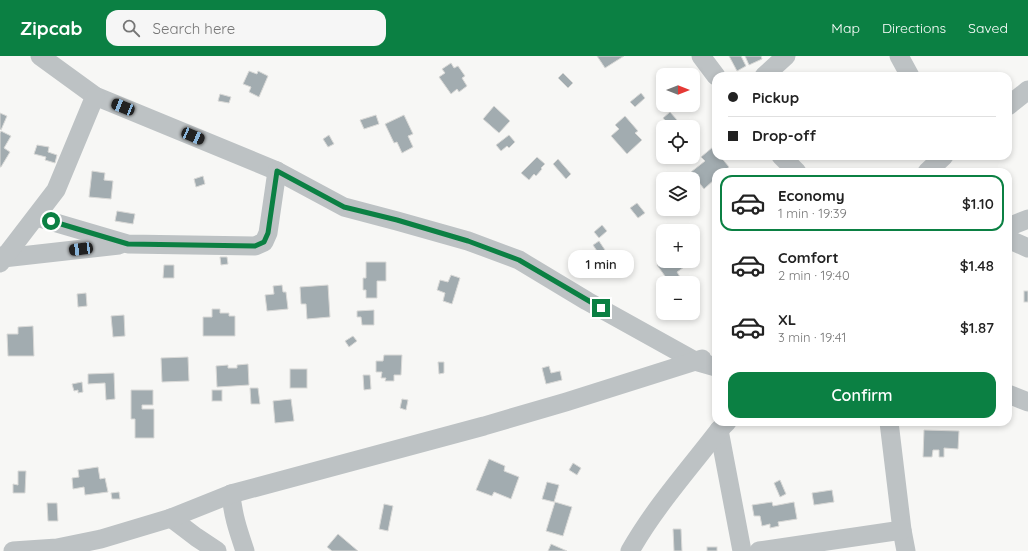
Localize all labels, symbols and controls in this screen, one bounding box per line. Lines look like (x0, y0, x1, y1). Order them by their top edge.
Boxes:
search box (106, 10, 386, 46)
text: Zipcab (20, 16, 82, 40)
icon: search (120, 17, 142, 39)
text: Search here (152, 19, 235, 38)
text: Map (831, 19, 860, 37)
text: Directions (882, 19, 946, 37)
text: Saved (968, 19, 1008, 37)
north arrow (656, 68, 700, 112)
map controls (656, 68, 700, 320)
text: Pickup (752, 88, 799, 107)
car (110, 97, 136, 117)
button: locate (656, 120, 700, 164)
car (180, 126, 206, 146)
text: Drop-off (752, 126, 816, 145)
button: layers (656, 172, 700, 216)
icon: car (730, 185, 766, 221)
text: Economy (778, 186, 845, 205)
text: $1.10 (962, 194, 994, 213)
text: 1 min · 19:39 (778, 205, 847, 221)
route start (42, 212, 60, 230)
button: + (656, 224, 700, 268)
car (68, 242, 94, 256)
icon: car (730, 247, 766, 283)
text: Comfort (778, 248, 839, 267)
callout: 1 min (568, 250, 634, 278)
text: 1 min (585, 256, 617, 272)
text: $1.48 (960, 256, 994, 275)
text: 2 min · 19:40 (778, 267, 850, 283)
button: − (656, 276, 700, 320)
route end (592, 299, 610, 317)
icon: car (730, 309, 766, 345)
text: XL (778, 310, 796, 329)
text: $1.87 (960, 318, 994, 337)
text: 3 min · 19:41 (778, 329, 846, 345)
button: Confirm (728, 372, 996, 418)

